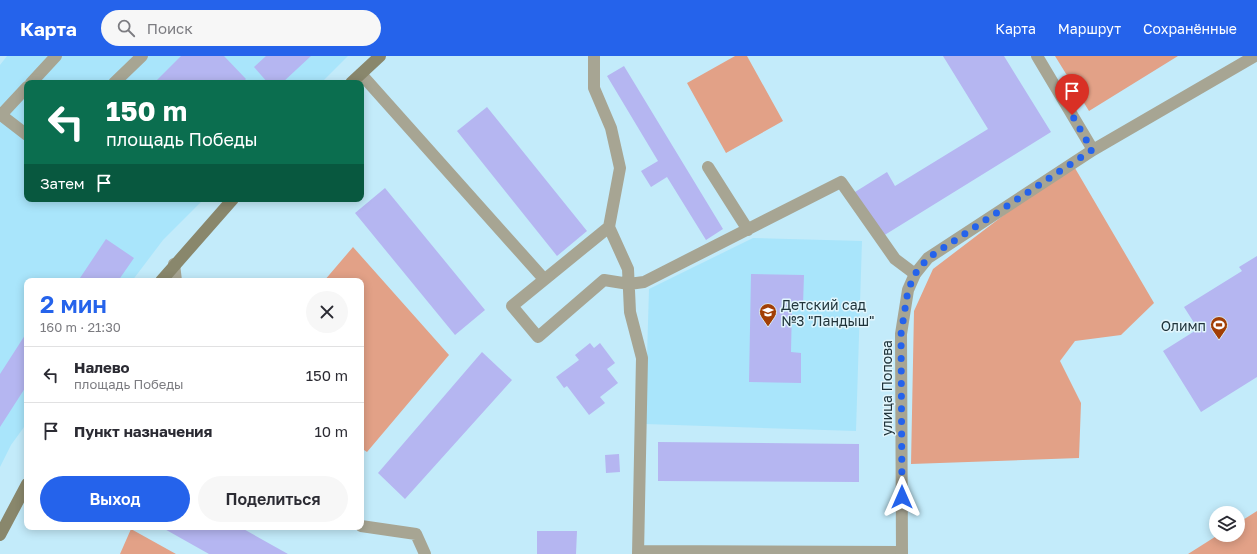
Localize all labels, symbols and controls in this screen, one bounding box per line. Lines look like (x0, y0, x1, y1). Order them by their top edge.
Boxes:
search box (101, 10, 381, 46)
text: Карта (20, 17, 77, 40)
icon: search (115, 17, 137, 39)
text: Поиск (147, 19, 193, 37)
text: Карта (995, 20, 1036, 37)
text: Маршрут (1058, 20, 1121, 37)
text: Сохранённые (1143, 20, 1237, 37)
pin (1055, 74, 1089, 115)
icon: arrive (1061, 80, 1083, 102)
text: 150 m (106, 94, 187, 127)
icon: left (40, 96, 92, 148)
text: площадь Победы (106, 128, 258, 150)
icon: arrive (93, 172, 115, 194)
text: Затем (40, 174, 85, 192)
text: 2 мин (40, 289, 107, 318)
button: close (306, 291, 348, 333)
place label: Детский сад №3 "Ландыш" (781, 296, 874, 329)
school or university icon: Детский сад №3 "Ландыш" (758, 302, 778, 327)
sports icon: Олимп (1209, 315, 1229, 340)
place label: Олимп (1161, 317, 1206, 334)
text: 160 m · 21:30 (40, 319, 121, 335)
street label: улица Попова (878, 340, 895, 436)
text: Налево (74, 358, 130, 376)
icon: left (40, 364, 62, 386)
text: 150 m (306, 366, 348, 384)
text: площадь Победы (74, 376, 184, 392)
icon: arrive (40, 420, 62, 442)
text: Пункт назначения (74, 422, 212, 440)
text: 10 m (314, 422, 348, 440)
button: Выход (40, 476, 190, 522)
button: Поделиться (198, 476, 348, 522)
position arrow (881, 476, 923, 518)
map controls (1209, 506, 1245, 542)
button: layers (1209, 506, 1245, 542)

